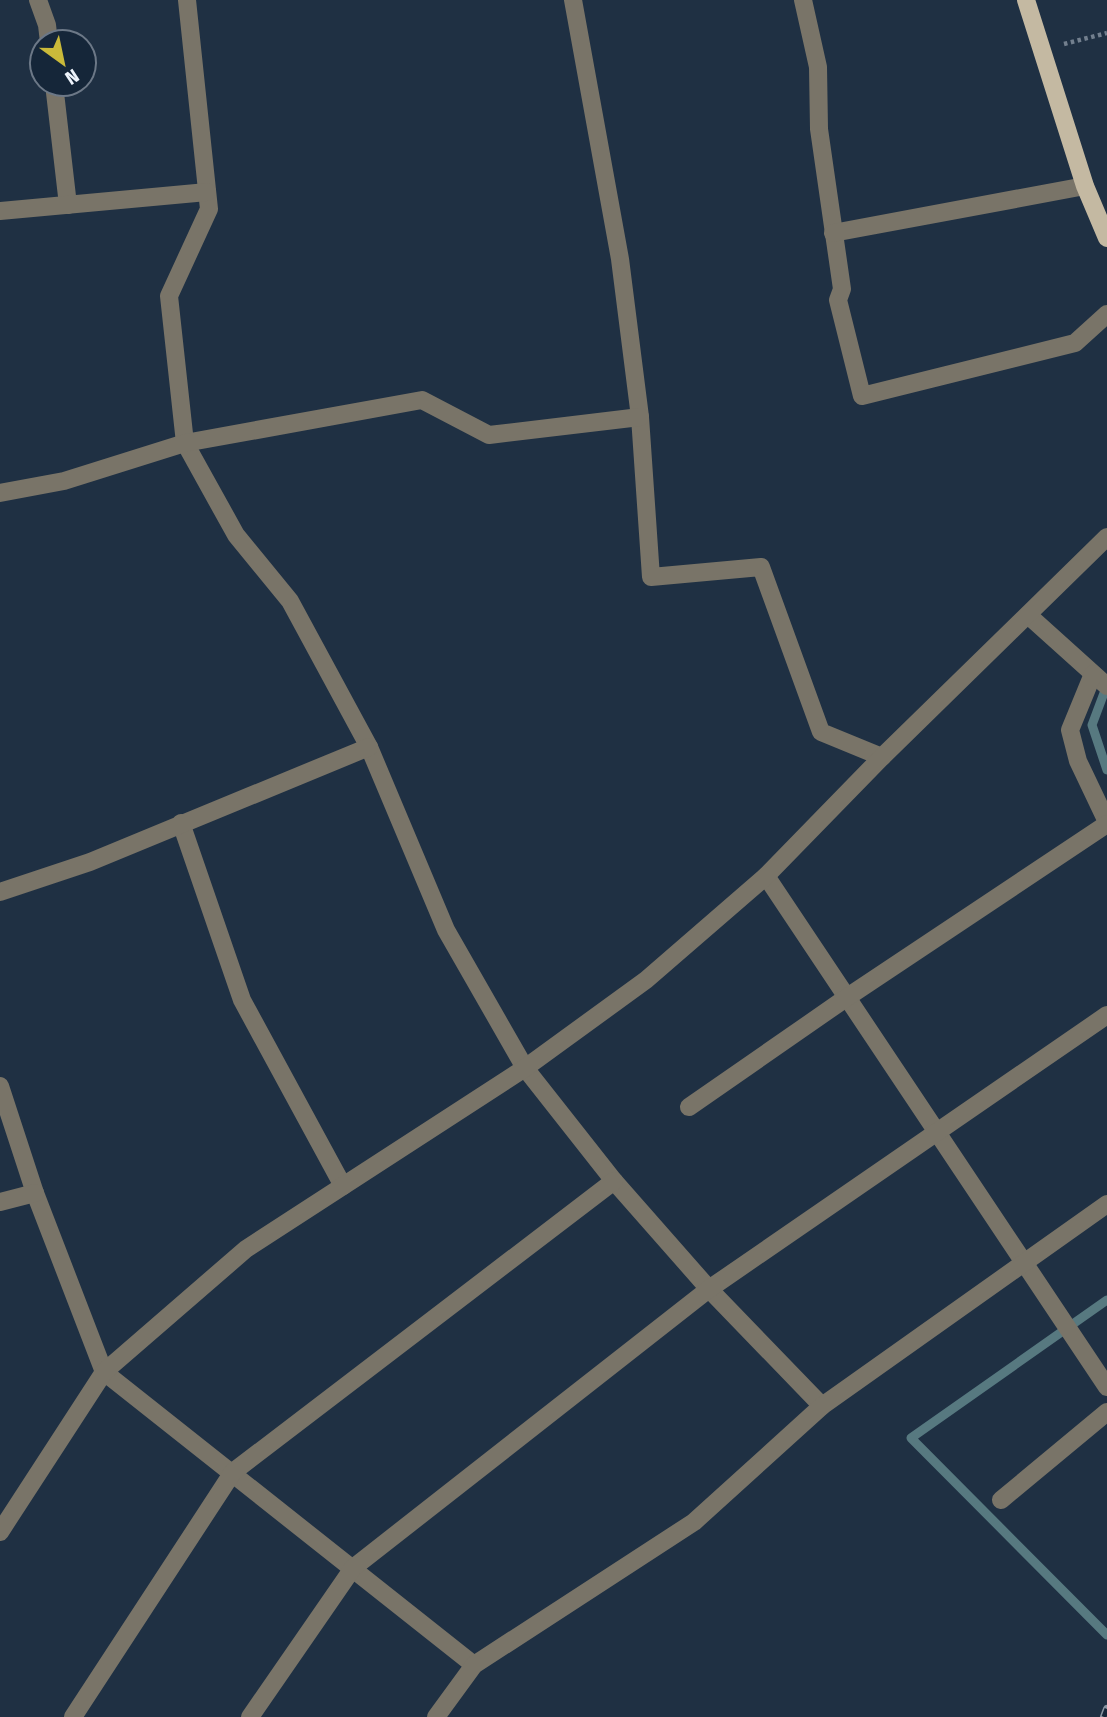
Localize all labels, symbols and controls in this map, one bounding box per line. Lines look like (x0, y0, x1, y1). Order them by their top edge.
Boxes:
north arrow (28, 28, 98, 98)
text: N (61, 64, 83, 90)

